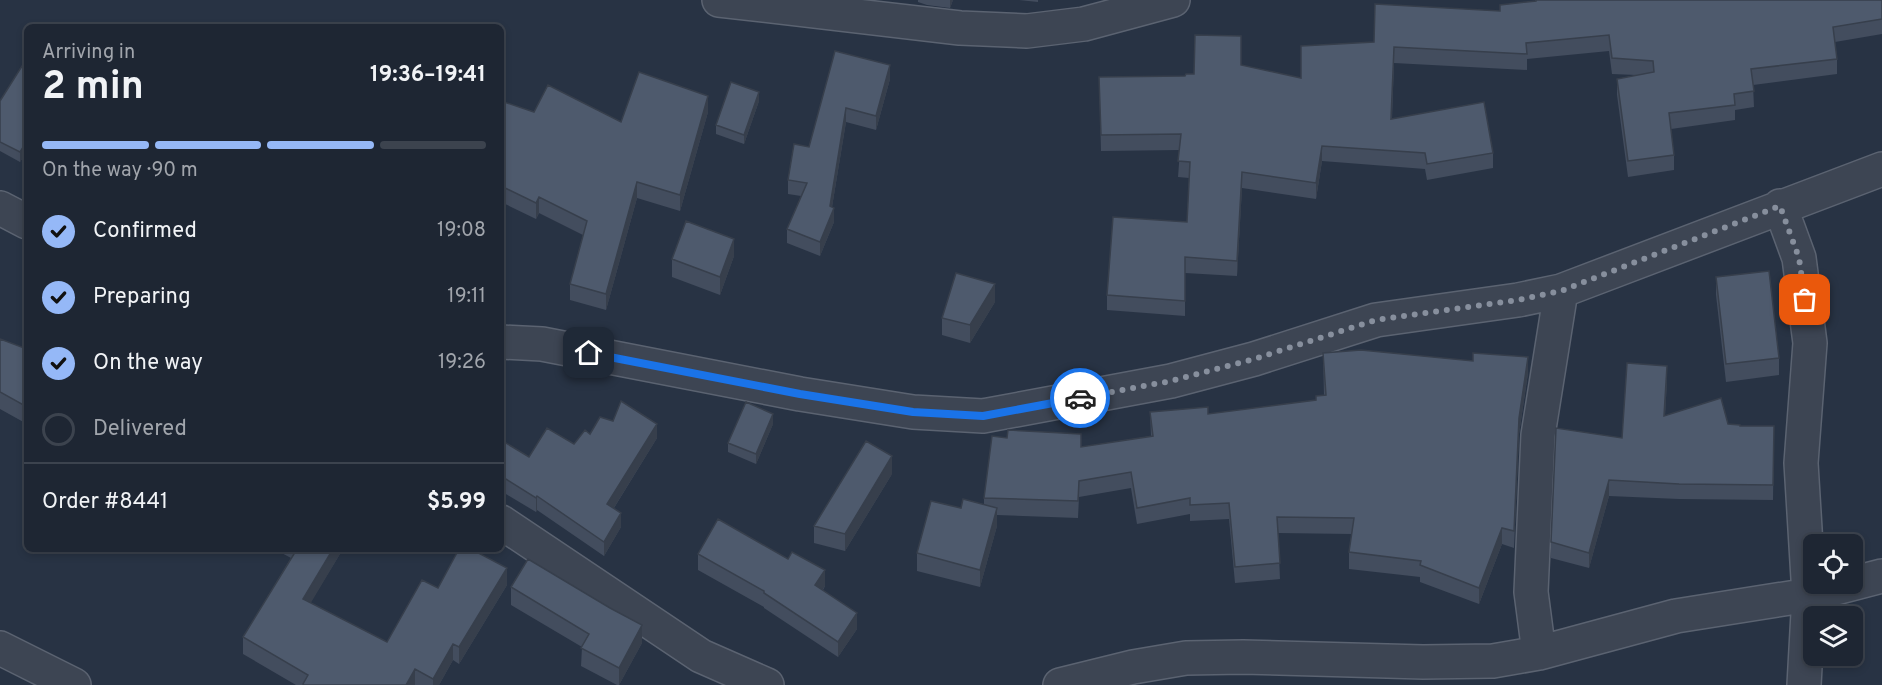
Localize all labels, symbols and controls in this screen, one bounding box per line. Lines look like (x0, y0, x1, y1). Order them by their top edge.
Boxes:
text: Arriving in (42, 40, 135, 66)
text: 19:36–19:41 (370, 62, 486, 89)
text: 2 min (42, 64, 144, 113)
text: On the way · 90 m (42, 158, 198, 184)
icon: check (42, 215, 75, 248)
text: Confirmed (93, 218, 197, 245)
text: 19:08 (437, 218, 486, 244)
pin (1779, 274, 1830, 325)
icon: check (42, 281, 75, 314)
icon: bag (1788, 283, 1821, 316)
text: Preparing (93, 284, 191, 311)
text: 19:11 (447, 284, 486, 310)
pin (563, 327, 614, 378)
icon: home (572, 336, 605, 369)
icon: check (42, 347, 75, 380)
text: On the way (93, 350, 203, 377)
text: 19:26 (438, 350, 486, 376)
courier (1050, 368, 1110, 428)
icon: car (1064, 382, 1097, 415)
text: Delivered (93, 416, 187, 443)
text: Order #8441 (42, 489, 168, 516)
text: $5.99 (427, 489, 486, 516)
map controls (1803, 534, 1863, 666)
button: locate (1803, 534, 1863, 594)
button: layers (1803, 606, 1863, 666)

